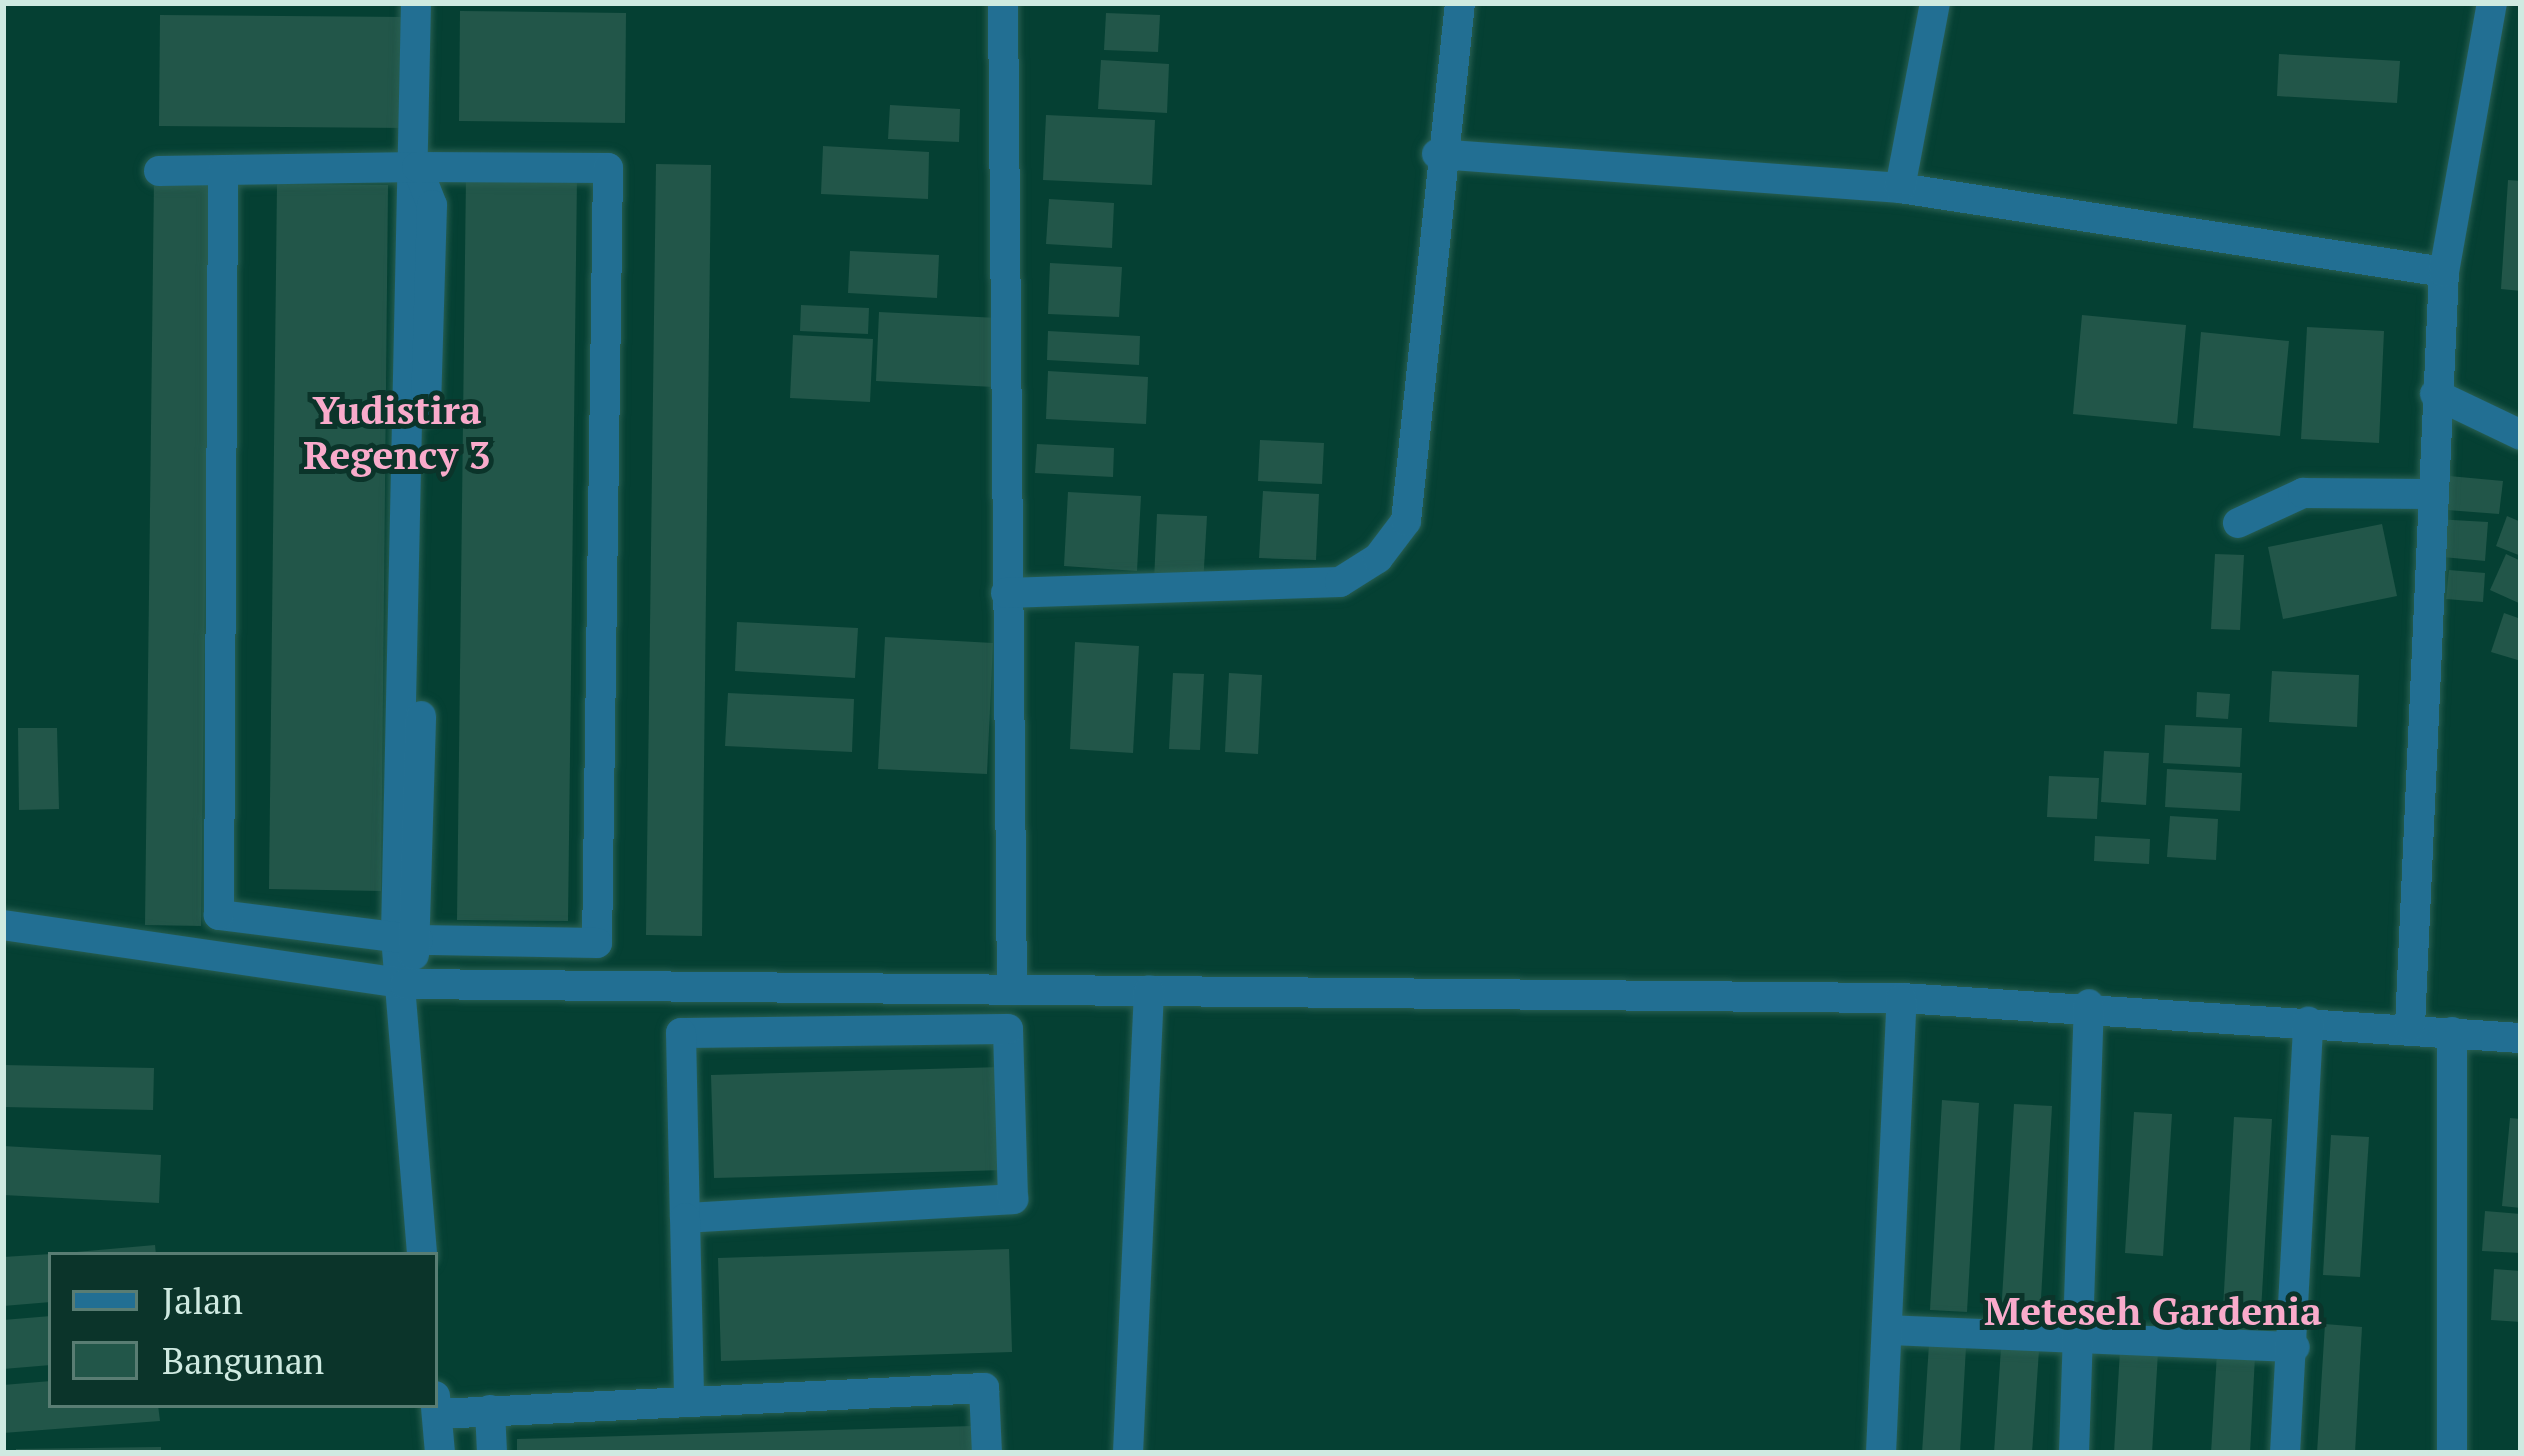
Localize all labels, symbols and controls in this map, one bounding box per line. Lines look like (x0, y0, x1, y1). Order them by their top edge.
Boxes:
district label: Yudistira Regency 3 (303, 387, 491, 478)
legend (48, 1252, 438, 1408)
text: Jalan (162, 1277, 243, 1324)
district label: Meteseh Gardenia (1984, 1287, 2322, 1333)
text: Bangunan (162, 1337, 324, 1384)

